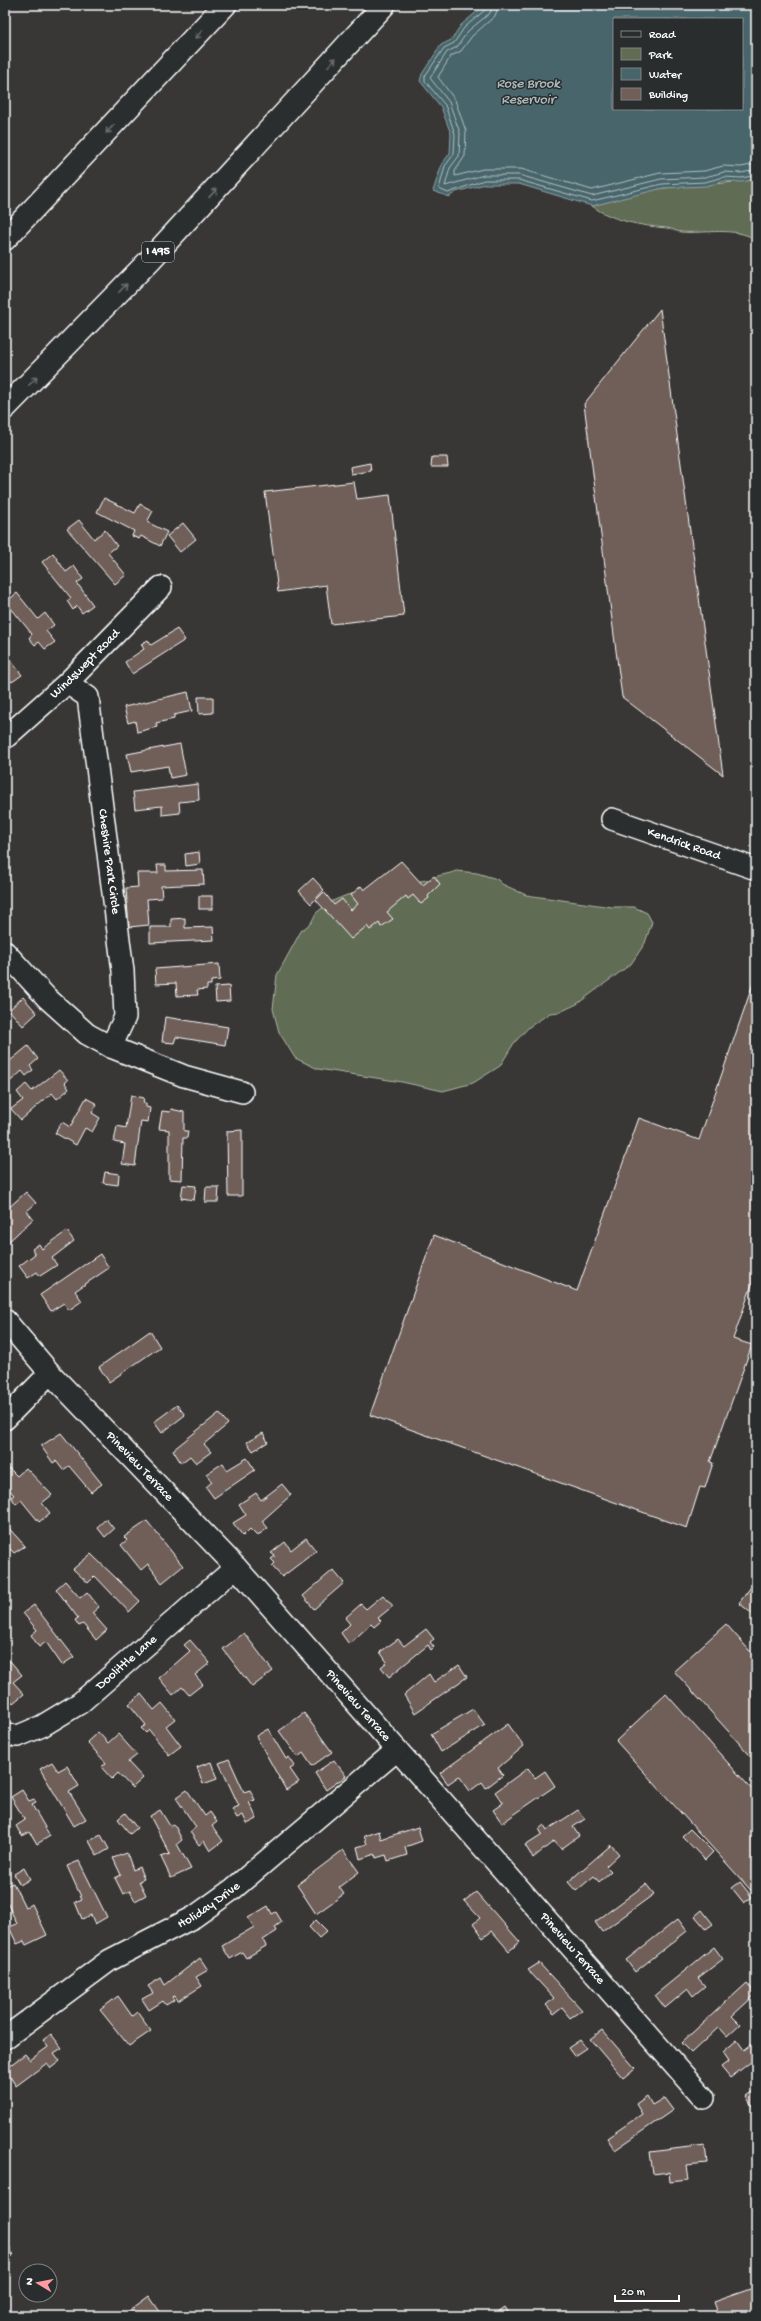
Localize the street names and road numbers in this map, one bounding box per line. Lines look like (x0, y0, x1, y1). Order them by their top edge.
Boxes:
road number: I 495 (142, 242, 174, 262)
street label: Windswept Road (47, 625, 124, 702)
street label: Cheshire Park Circle (95, 808, 123, 915)
street label: Kendrick Road (645, 824, 724, 864)
street label: Pineview Terrace (102, 1428, 177, 1505)
street label: Doolittle Lane (92, 1632, 160, 1694)
street label: Pineview Terrace (322, 1666, 394, 1745)
street label: Holiday Drive (175, 1878, 243, 1932)
street label: Pineview Terrace (536, 1909, 608, 1988)

